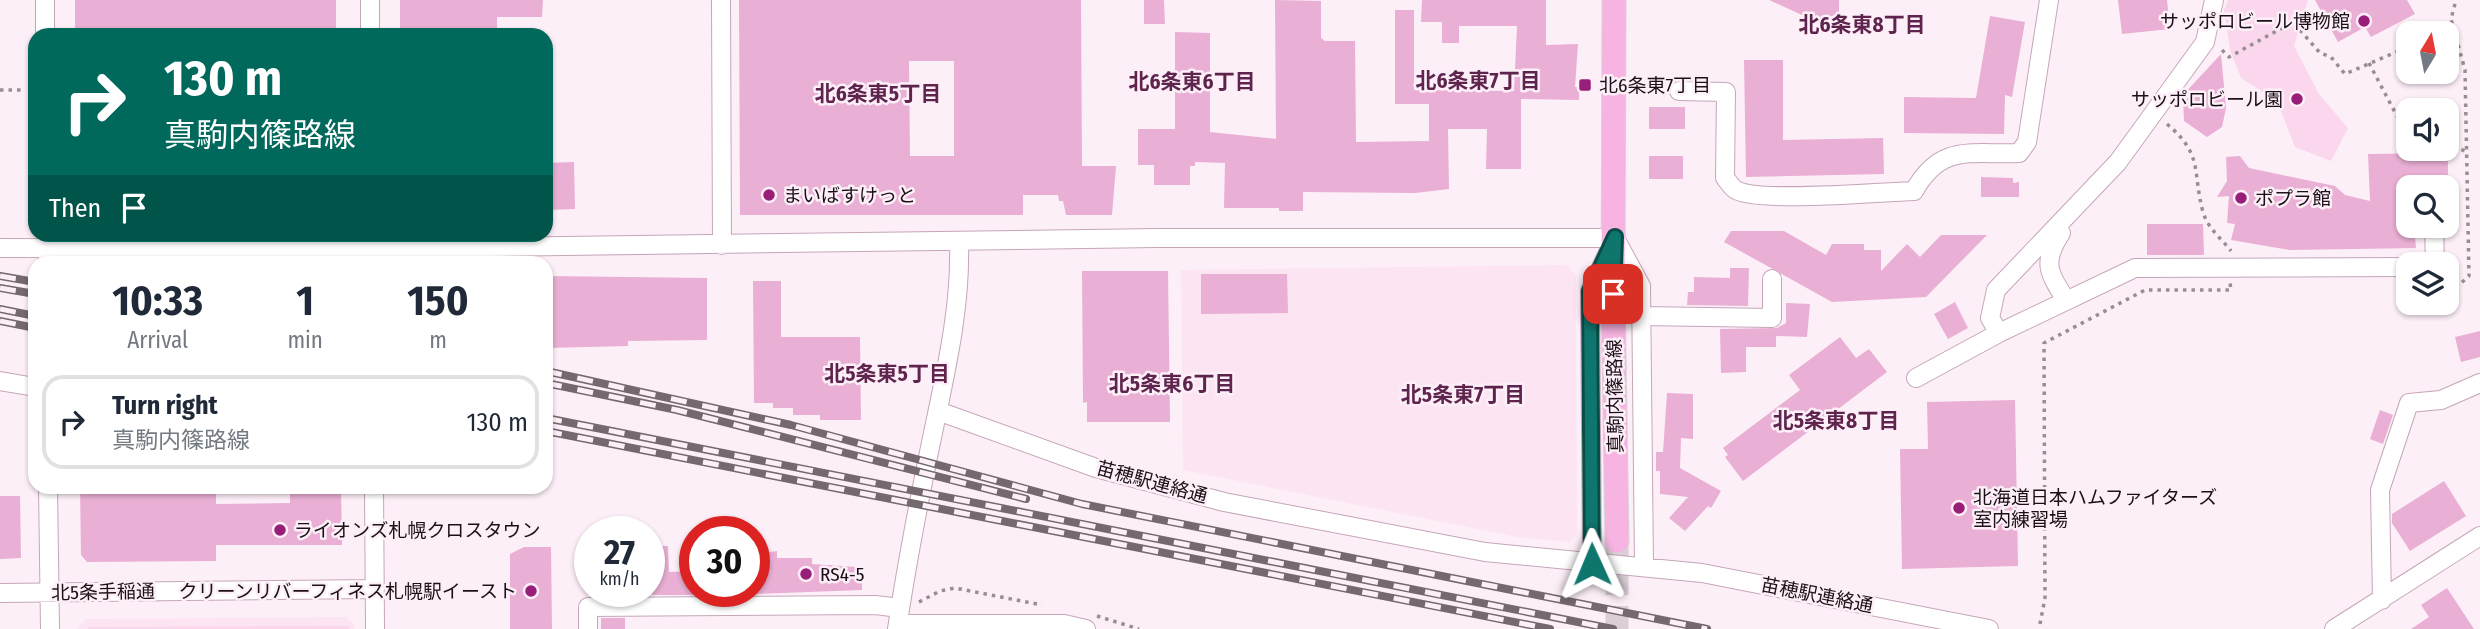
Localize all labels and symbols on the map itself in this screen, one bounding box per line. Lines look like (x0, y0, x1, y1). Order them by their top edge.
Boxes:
place label: サッポロビール博物館 (2160, 10, 2350, 33)
district label: 北6条東8丁目 (1798, 12, 1926, 38)
marker: サッポロビール博物館 (2356, 13, 2372, 29)
north arrow (2396, 21, 2459, 84)
district label: 北6条東7丁目 (1416, 68, 1540, 94)
district label: 北6条東6丁目 (1129, 69, 1255, 95)
place label: 北6条東7丁目 (1599, 74, 1711, 97)
marker: 北6条東7丁目 (1577, 77, 1593, 93)
district label: 北6条東5丁目 (815, 81, 941, 107)
place label: サッポロビール園 (2131, 88, 2283, 111)
marker: サッポロビール園 (2289, 91, 2305, 107)
place label: まいばすけっと (783, 184, 916, 207)
marker: まいばすけっと (761, 187, 777, 203)
place label: ポプラ館 (2255, 187, 2331, 210)
marker: ポプラ館 (2233, 190, 2249, 206)
pin (1583, 264, 1643, 324)
street label: 真駒内篠路線 (1603, 339, 1627, 453)
district label: 北5条東5丁目 (824, 361, 950, 387)
district label: 北5条東6丁目 (1109, 371, 1235, 397)
district label: 北5条東7丁目 (1401, 382, 1525, 408)
district label: 北5条東8丁目 (1773, 408, 1899, 434)
street label: 苗穂駅連絡通 (1094, 456, 1210, 508)
place label: 北海道日本ハムファイターズ 室内練習場 (1973, 486, 2217, 531)
marker: 北海道日本ハムファイターズ 室内練習場 (1951, 500, 1967, 516)
speed limit sign: 30 (679, 516, 770, 607)
place label: ライオンズ札幌クロスタウン (294, 519, 541, 542)
marker: ライオンズ札幌クロスタウン (272, 522, 288, 538)
position arrow (1555, 527, 1629, 601)
place label: RS4-5 (820, 563, 864, 586)
marker: RS4-5 (798, 566, 814, 582)
street label: 苗穂駅連絡通 (1759, 573, 1875, 617)
street label: 北5条手稲通 (51, 580, 155, 604)
place label: クリーンリバーフィネス札幌駅イースト (178, 580, 517, 603)
marker: クリーンリバーフィネス札幌駅イースト (523, 583, 539, 599)

